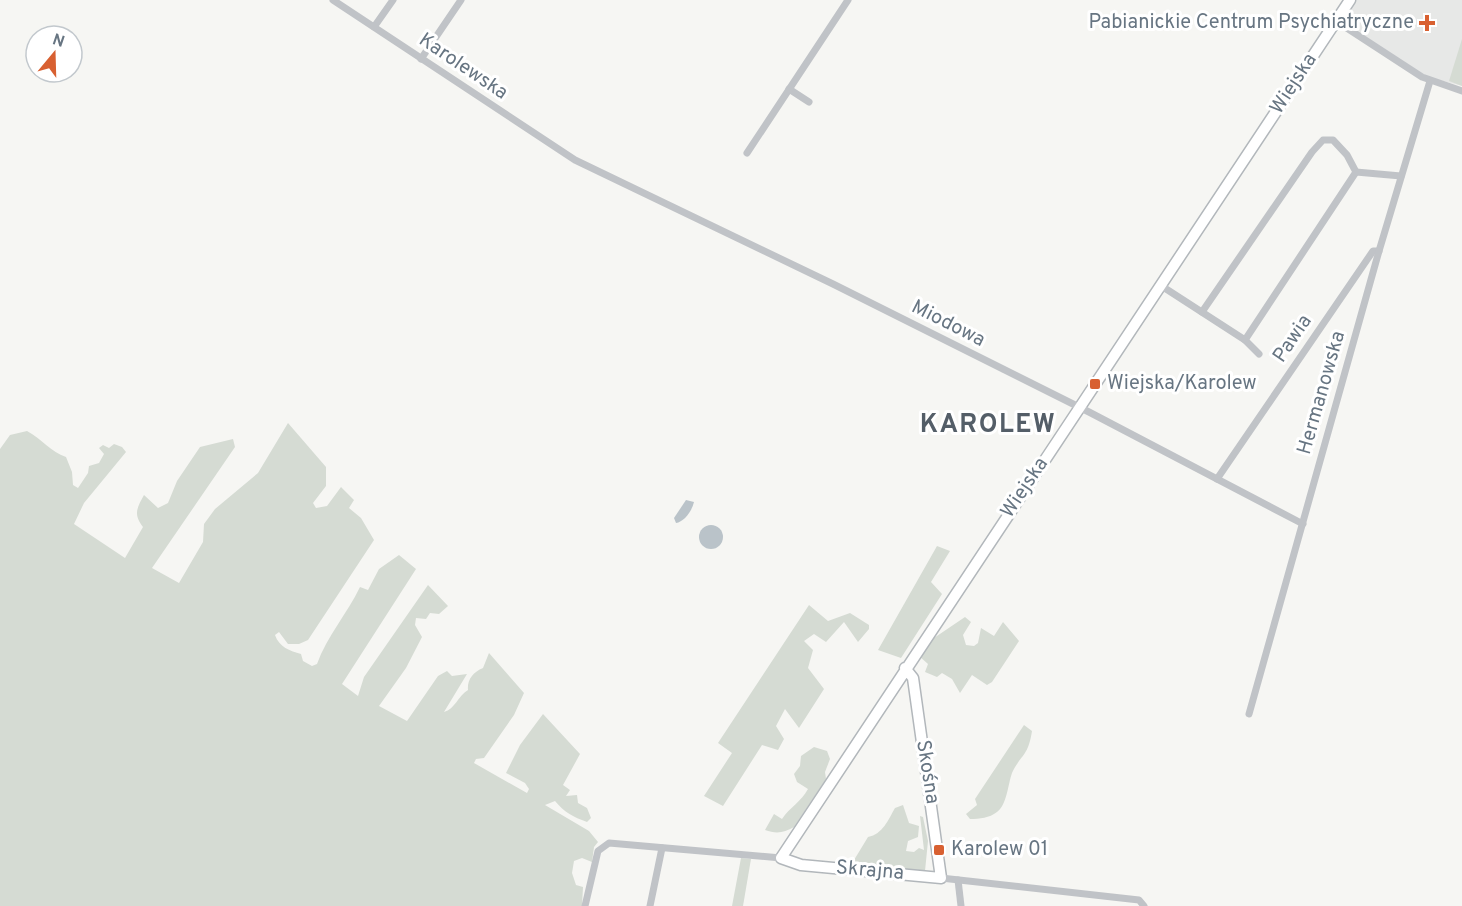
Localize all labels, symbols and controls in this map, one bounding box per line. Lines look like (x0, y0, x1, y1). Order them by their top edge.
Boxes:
place label: Pabianickie Centrum Psychiatryczne (1088, 10, 1414, 36)
marker: Pabianickie Centrum Psychiatryczne (1418, 14, 1436, 32)
north arrow (24, 24, 84, 84)
street label: Karolewska (413, 28, 513, 106)
text: N (50, 30, 67, 53)
street label: Wiejska (1265, 49, 1323, 119)
street label: Miodowa (907, 294, 989, 354)
street label: Pawia (1268, 310, 1318, 368)
street label: Hermanowska (1292, 328, 1352, 458)
place label: Wiejska/Karolew (1107, 371, 1257, 397)
marker: Wiejska/Karolew (1088, 377, 1102, 391)
district label: KAROLEW (920, 409, 1056, 442)
street label: Wiejska (995, 453, 1055, 523)
street label: Skośna (909, 738, 945, 806)
place label: Karolew 01 (951, 837, 1048, 863)
marker: Karolew 01 (932, 843, 946, 857)
street label: Skrajna (835, 855, 905, 887)

